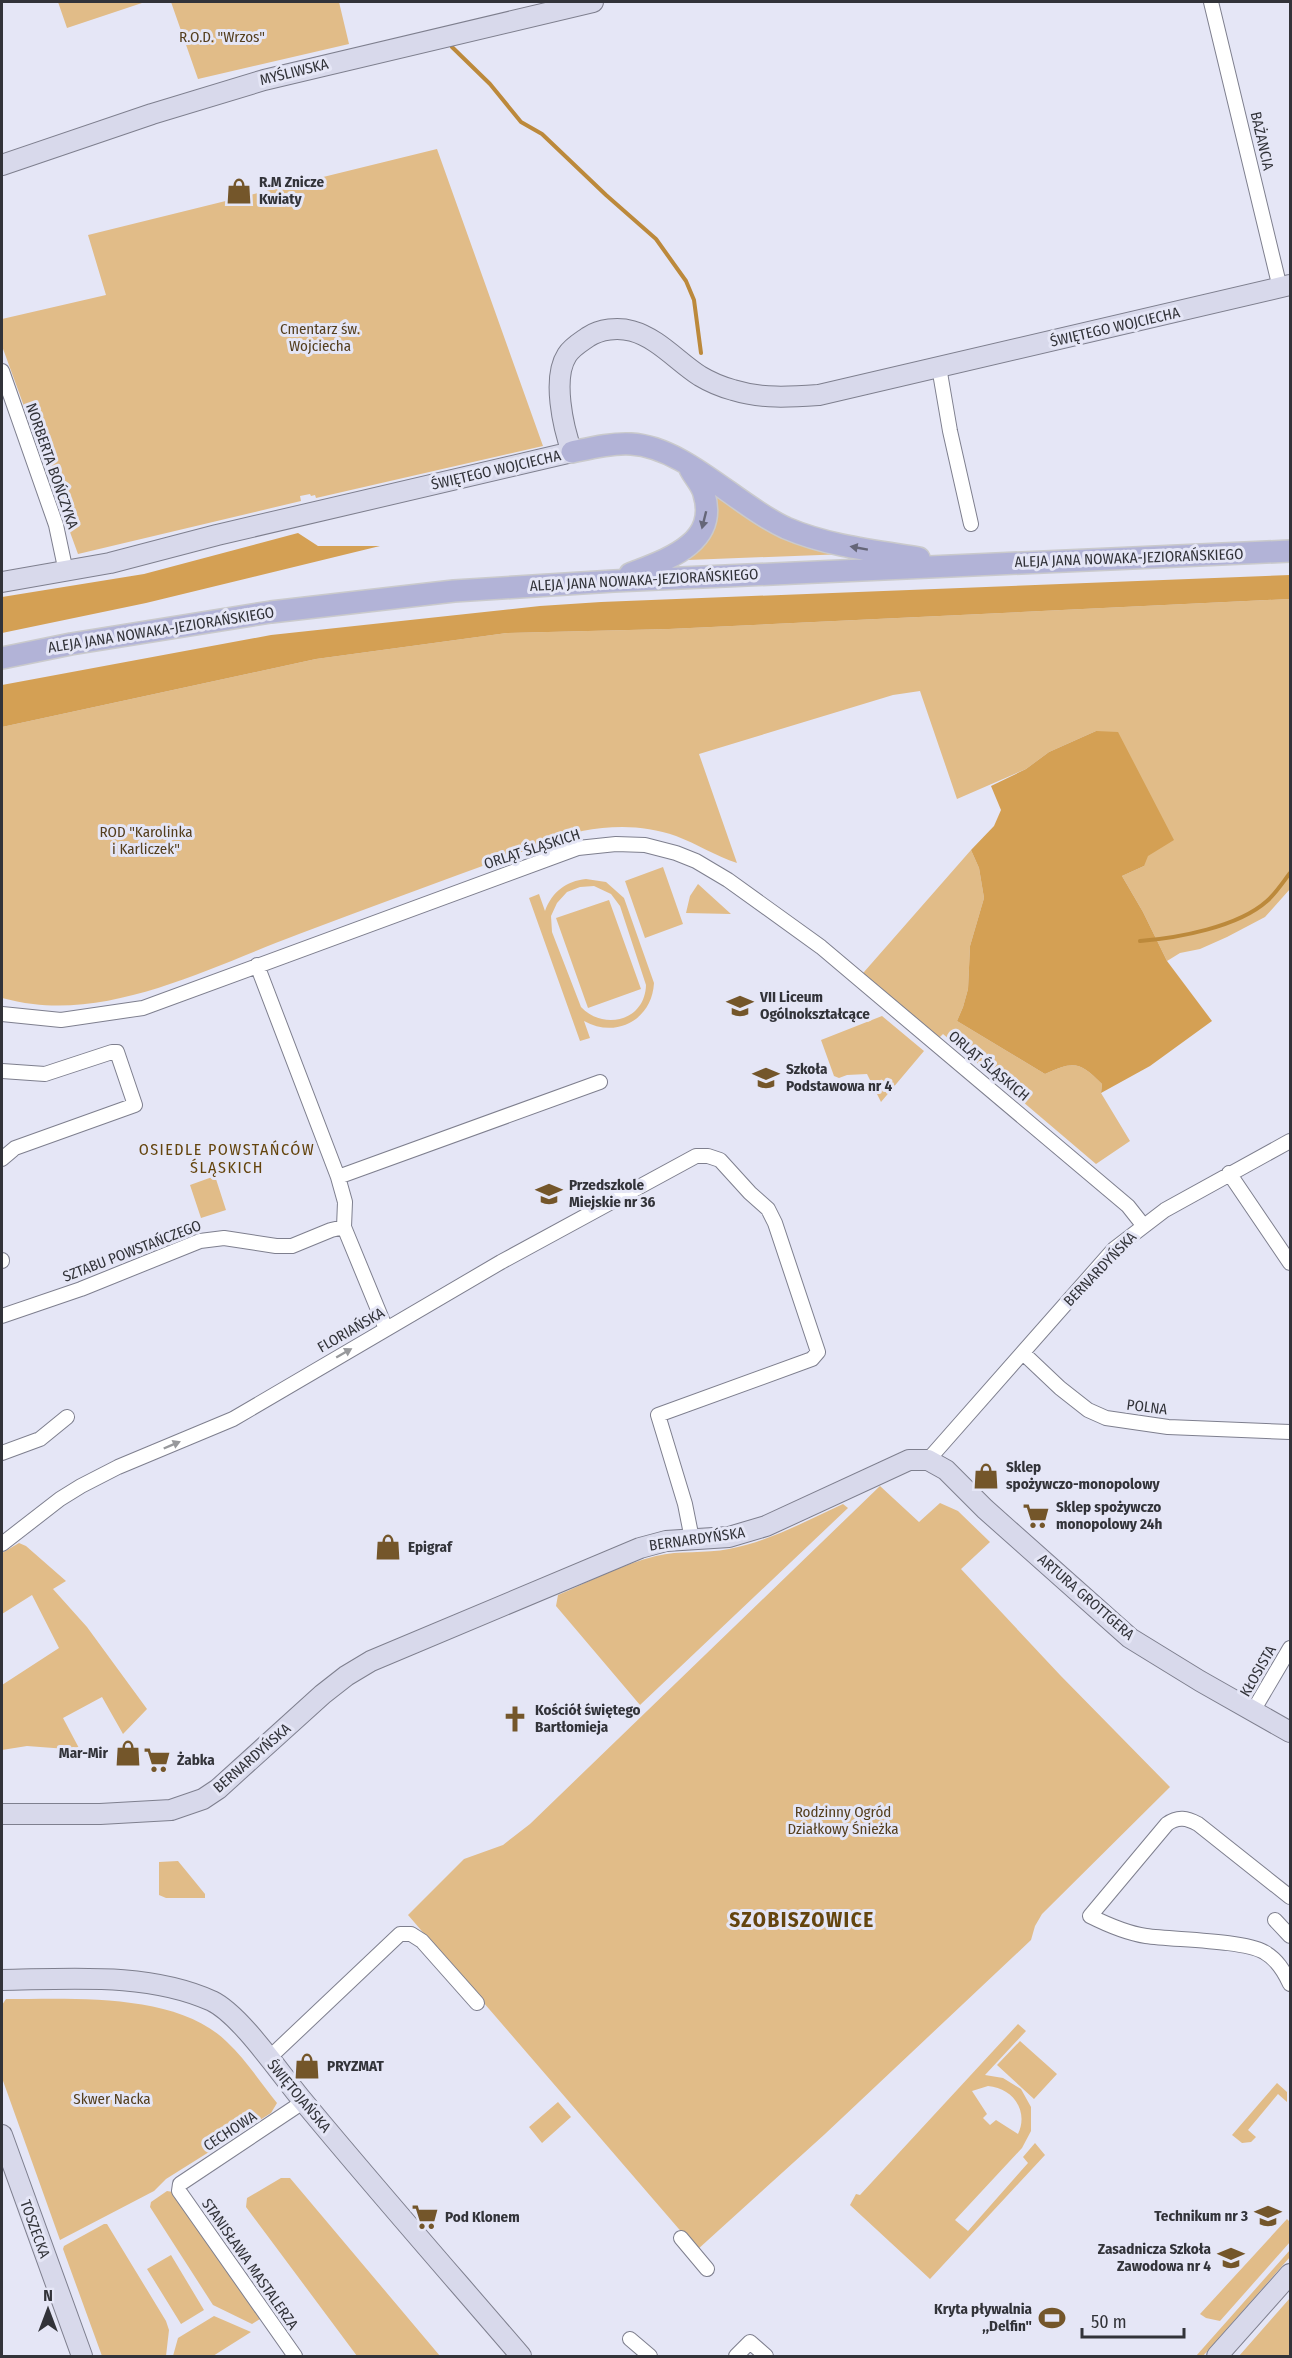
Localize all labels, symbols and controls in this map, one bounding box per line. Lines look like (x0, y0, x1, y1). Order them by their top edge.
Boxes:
park label: R.O.D. "Wrzos" (179, 28, 265, 46)
street label: MYŚLIWSKA (258, 55, 330, 89)
street label: BAŻANCIA (1247, 110, 1277, 172)
place label: R.M Znicze Kwiaty (259, 173, 324, 208)
shop icon: R.M Znicze Kwiaty (224, 176, 254, 206)
street label: ŚWIĘTEGO WOJCIECHA (1048, 303, 1182, 351)
park label: Cmentarz św. Wojciecha (280, 320, 360, 355)
street label: NORBERTA BOŃCZYKA (22, 401, 82, 531)
street label: ŚWIĘTEGO WOJCIECHA (429, 446, 563, 494)
one-way arrow (698, 511, 708, 529)
one-way arrow (850, 543, 869, 552)
street label: ALEJA JANA NOWAKA-JEZIORAŃSKIEGO (1014, 545, 1244, 571)
street label: ALEJA JANA NOWAKA-JEZIORAŃSKIEGO (529, 565, 759, 595)
street label: ALEJA JANA NOWAKA-JEZIORAŃSKIEGO (46, 603, 276, 657)
park label: ROD "Karolinka i Karliczek" (99, 823, 193, 858)
street label: ORLĄT ŚLĄSKICH (482, 825, 582, 873)
place label: VII Liceum Ogólnokształcące (759, 988, 870, 1023)
school or university icon: VII Liceum Ogólnokształcące (725, 991, 755, 1021)
street label: ORLĄT ŚLĄSKICH (945, 1027, 1033, 1105)
place label: Szkoła Podstawowa nr 4 (786, 1060, 892, 1095)
school or university icon: Szkoła Podstawowa nr 4 (751, 1063, 781, 1093)
district label: OSIEDLE POWSTAŃCÓW ŚLĄSKICH (139, 1140, 315, 1177)
place label: Przedszkole Miejskie nr 36 (569, 1176, 656, 1211)
school or university icon: Przedszkole Miejskie nr 36 (534, 1179, 564, 1209)
street label: SZTABU POWSTAŃCZEGO (60, 1216, 204, 1286)
street label: BERNARDYŃSKA (1060, 1228, 1140, 1310)
street label: FLORIAŃSKA (314, 1304, 388, 1356)
one-way arrow (336, 1348, 353, 1358)
street label: POLNA (1126, 1396, 1169, 1418)
one-way arrow (163, 1440, 181, 1449)
place label: Sklep spożywczo-monopolowy (1006, 1458, 1160, 1493)
shop icon: Sklep spożywczo-monopolowy (971, 1461, 1001, 1491)
place label: Sklep spożywczo monopolowy 24h (1056, 1498, 1162, 1533)
supermarket icon: Sklep spożywczo monopolowy 24h (1021, 1501, 1051, 1531)
street label: BERNARDYŃSKA (648, 1523, 746, 1555)
shop icon: Epigraf (373, 1532, 403, 1562)
place label: Epigraf (408, 1538, 453, 1556)
street label: ARTURA GROTTGERA (1034, 1550, 1138, 1644)
street label: KŁOSISTA (1236, 1642, 1280, 1700)
place label: Kościół świętego Bartłomieja (535, 1701, 641, 1736)
church icon: Kościół świętego Bartłomieja (500, 1704, 530, 1734)
street label: BERNARDYŃSKA (210, 1719, 294, 1797)
shop icon: Mar-Mir (113, 1738, 143, 1768)
place label: Mar-Mir (59, 1744, 108, 1762)
supermarket icon: Żabka (142, 1745, 172, 1775)
place label: Żabka (177, 1751, 215, 1769)
park label: Rodzinny Ogród Działkowy Śnieżka (787, 1803, 899, 1838)
district label: SZOBISZOWICE (729, 1907, 875, 1933)
shop icon: PRYZMAT (292, 2051, 322, 2081)
street label: ŚWIĘTOJAŃSKA (263, 2056, 335, 2136)
place label: PRYZMAT (327, 2057, 384, 2075)
park label: Skwer Nacka (73, 2090, 151, 2108)
street label: CECHOWA (200, 2107, 260, 2155)
street label: STANISŁAWA MASTALERZA (198, 2195, 302, 2333)
street label: TOSZECKA (16, 2198, 54, 2261)
school or university icon: Technikum nr 3 (1253, 2201, 1283, 2231)
supermarket icon: Pod Klonem (410, 2202, 440, 2232)
place label: Technikum nr 3 (1154, 2207, 1248, 2225)
place label: Pod Klonem (445, 2208, 520, 2226)
place label: Zasadnicza Szkoła Zawodowa nr 4 (1098, 2240, 1212, 2275)
school or university icon: Zasadnicza Szkoła Zawodowa nr 4 (1216, 2243, 1246, 2273)
north arrow (18, 2280, 78, 2340)
text: N (43, 2286, 53, 2305)
place label: Kryta pływalnia ,,Delfin" (934, 2300, 1033, 2335)
scale bar (1082, 2301, 1184, 2339)
sports icon: Kryta pływalnia ,,Delfin" (1037, 2303, 1067, 2333)
text: 50 m (1091, 2311, 1127, 2333)

